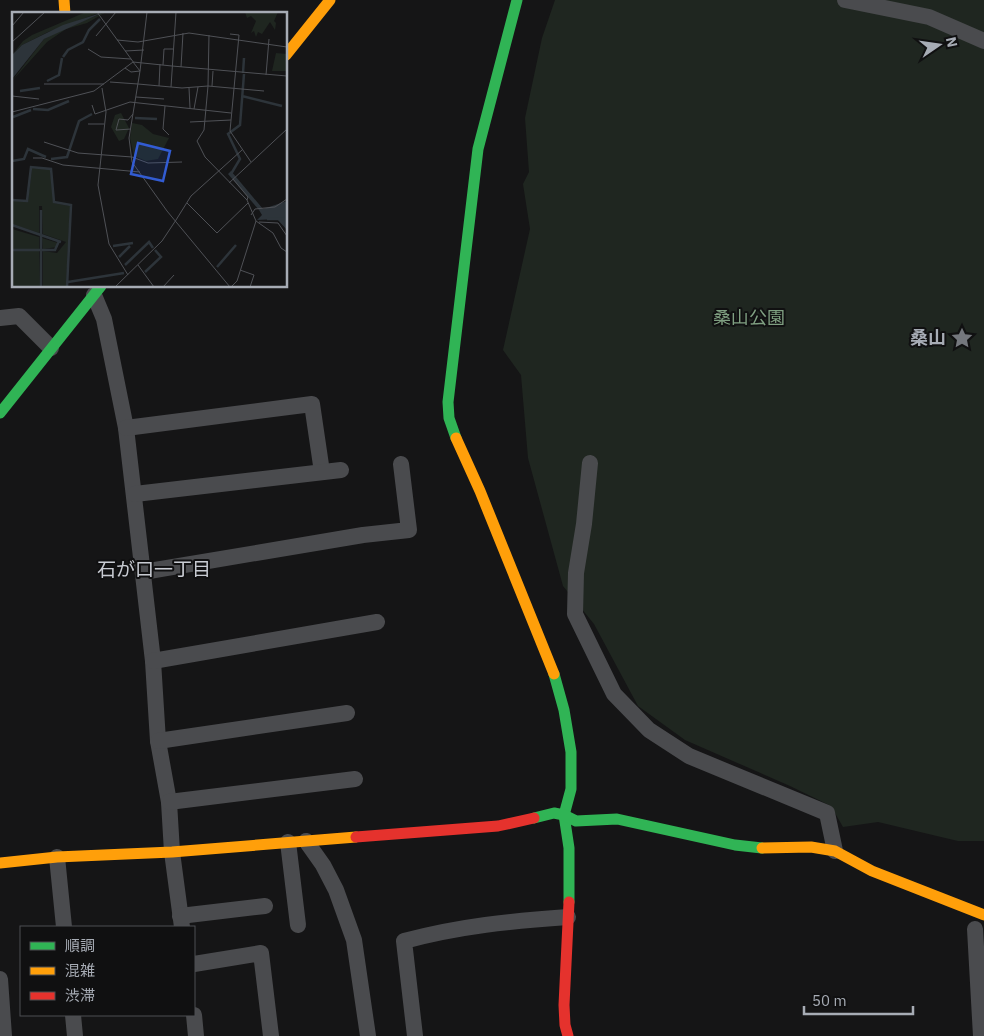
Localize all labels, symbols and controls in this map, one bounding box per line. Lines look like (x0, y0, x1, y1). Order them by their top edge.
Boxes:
inset map (12, 12, 288, 288)
north arrow (914, 20, 964, 70)
text: N (942, 35, 962, 49)
park label: 桑山公園 (713, 306, 785, 329)
place icon: 桑山 (949, 325, 975, 351)
place label: 桑山 (910, 326, 946, 349)
district label: 石が口一丁目 (97, 557, 211, 581)
legend (20, 926, 195, 1016)
text: 順調 (65, 936, 95, 955)
text: 混雑 (65, 961, 95, 980)
scale bar (804, 984, 913, 1016)
text: 渋滞 (65, 986, 95, 1005)
text: 50 m (812, 991, 847, 1010)

